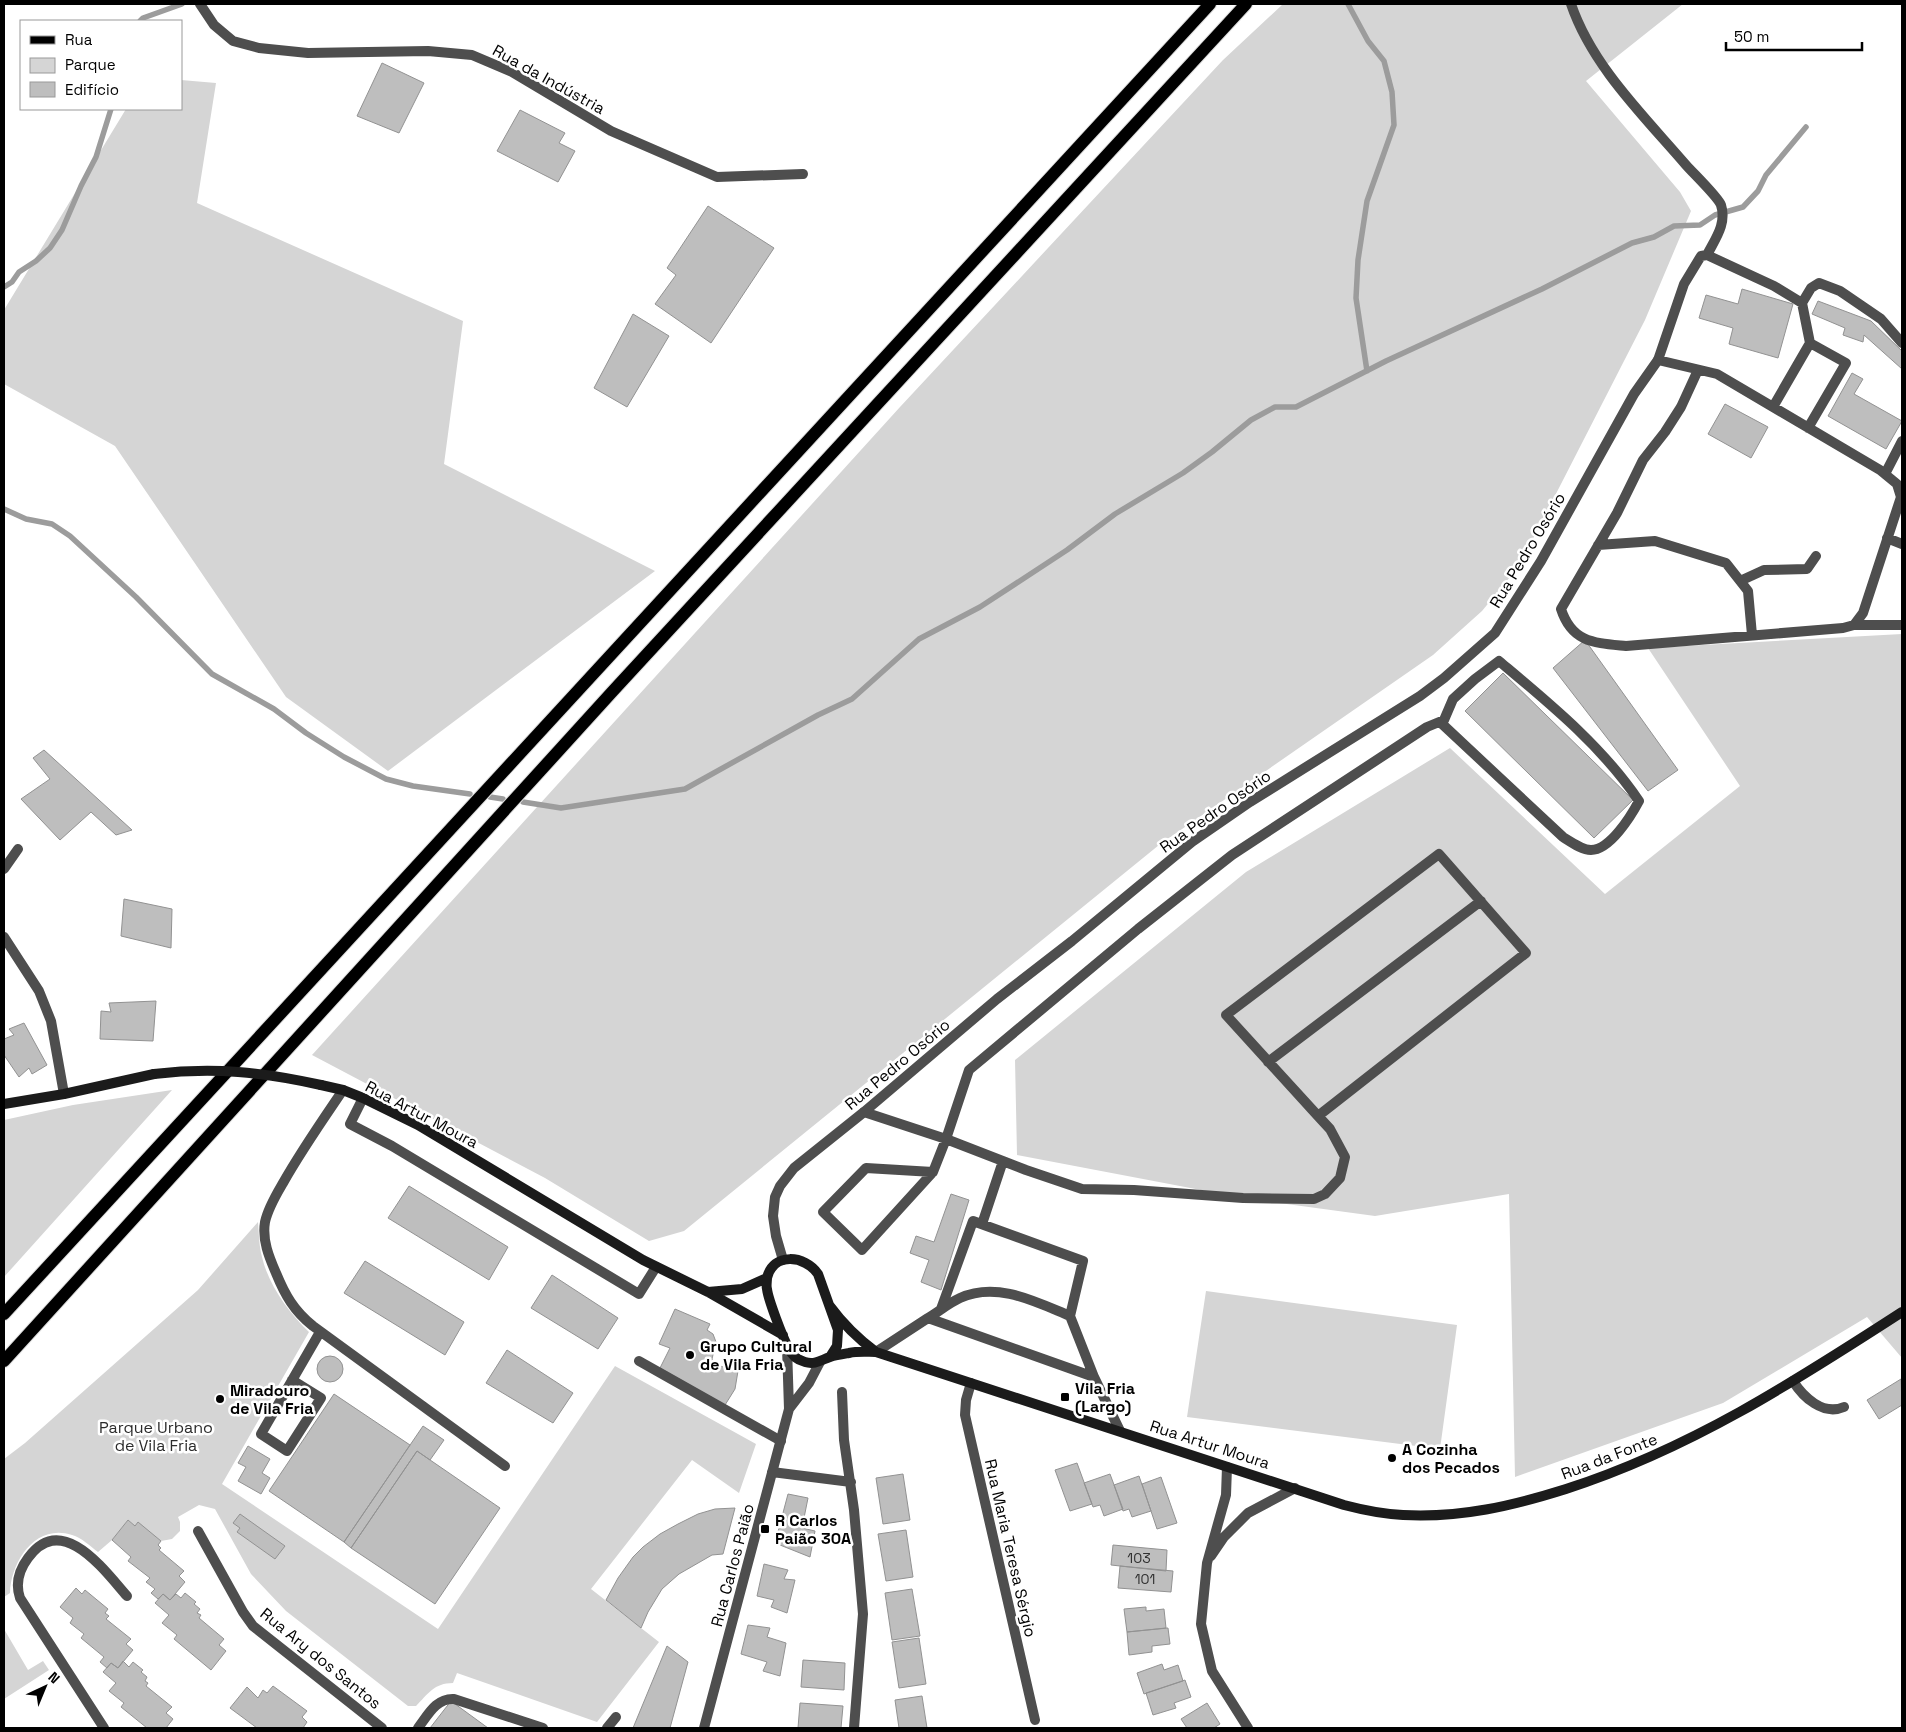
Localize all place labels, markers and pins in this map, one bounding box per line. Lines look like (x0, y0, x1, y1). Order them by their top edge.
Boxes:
place label: Grupo Cultural de Vila Fria (700, 1336, 812, 1375)
marker: Grupo Cultural de Vila Fria (684, 1349, 696, 1361)
place label: Vila Fria (Largo) (1075, 1378, 1135, 1417)
place label: Miradouro de Vila Fria (230, 1380, 313, 1419)
marker: Vila Fria (Largo) (1059, 1391, 1071, 1403)
marker: Miradouro de Vila Fria (214, 1393, 226, 1405)
place label: A Cozinha dos Pecados (1402, 1439, 1500, 1478)
marker: A Cozinha dos Pecados (1386, 1452, 1398, 1464)
place label: R Carlos Paião 30A (775, 1510, 851, 1549)
marker: R Carlos Paião 30A (759, 1523, 771, 1535)

